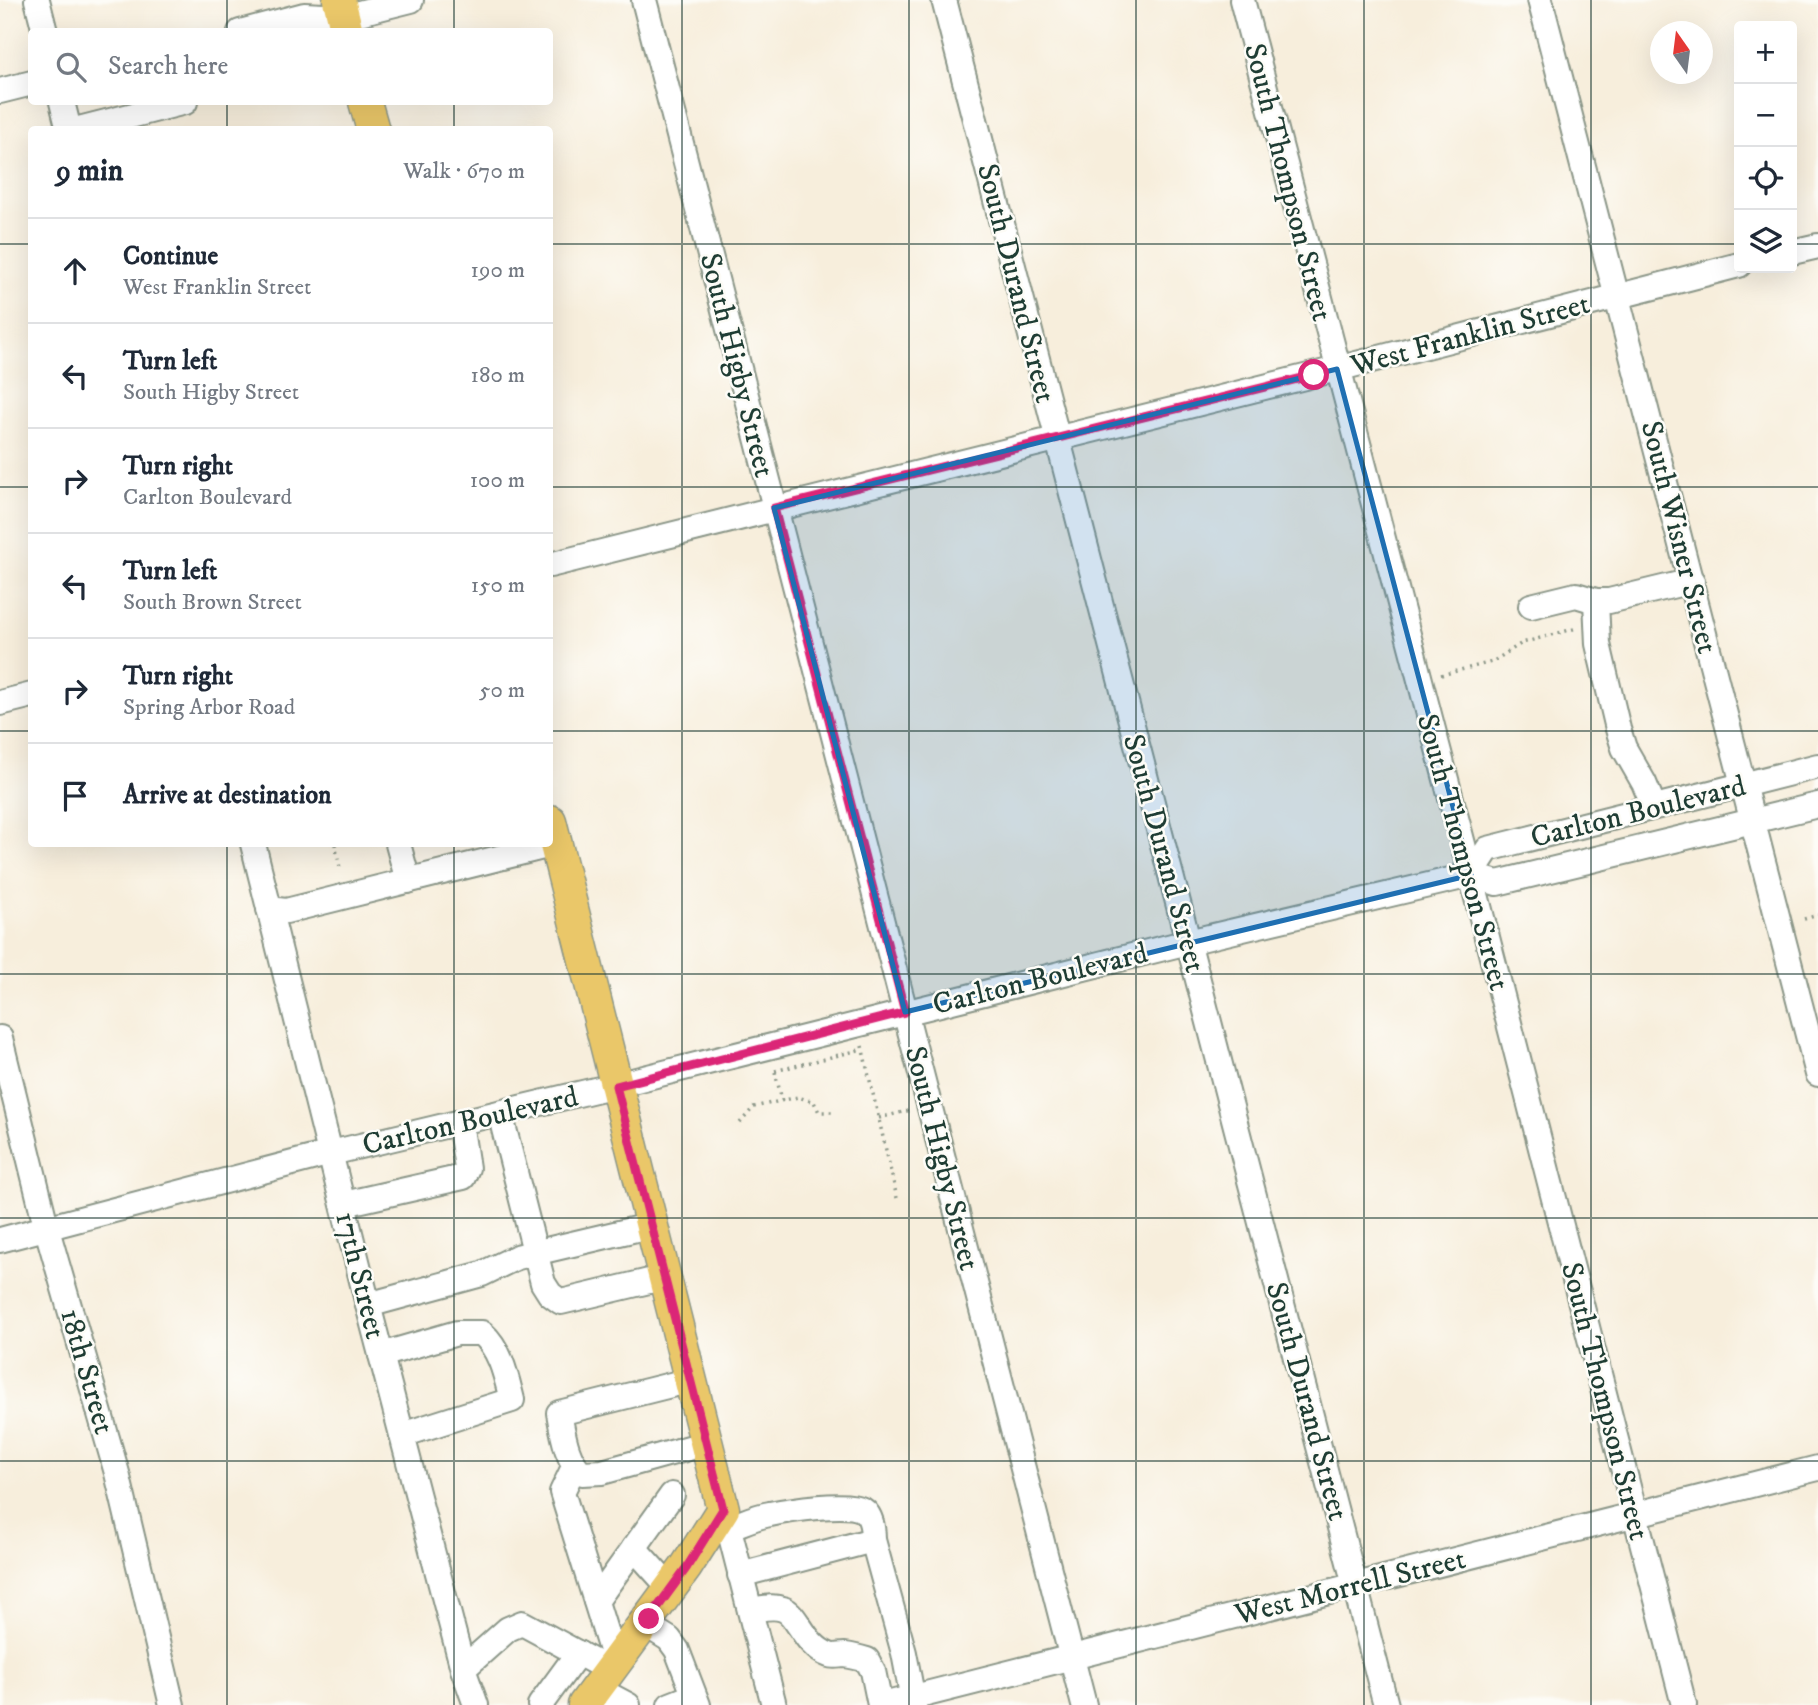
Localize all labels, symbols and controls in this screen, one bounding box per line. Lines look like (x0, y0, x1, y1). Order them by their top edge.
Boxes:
north arrow (1650, 21, 1713, 84)
map controls (1734, 21, 1797, 273)
button: + (1734, 21, 1797, 84)
search box (28, 28, 553, 105)
street label: South Thompson Street (1235, 40, 1340, 325)
icon: search (52, 48, 90, 86)
text: Search here (108, 50, 228, 83)
button: − (1734, 84, 1797, 147)
button: locate (1734, 147, 1797, 210)
text: 9 min (56, 153, 123, 190)
text: Walk · 670 m (403, 157, 525, 186)
street label: South Durand Street (968, 160, 1063, 407)
button: layers (1734, 210, 1797, 273)
text: Continue (123, 240, 218, 273)
street label: South Higby Street (691, 249, 782, 481)
icon: ahead (56, 252, 94, 290)
text: 190 m (471, 256, 525, 285)
text: West Franklin Street (123, 273, 311, 302)
street label: West Franklin Street (1346, 286, 1594, 385)
text: Turn left (123, 345, 217, 378)
icon: left (56, 357, 94, 395)
route start (1298, 359, 1329, 390)
text: 180 m (470, 361, 525, 390)
text: South Higby Street (123, 378, 299, 407)
street label: South Wisner Street (1632, 417, 1725, 657)
text: Turn right (123, 450, 233, 483)
icon: right (56, 462, 94, 500)
text: 100 m (470, 466, 525, 495)
text: Carlton Boulevard (123, 483, 292, 512)
text: Turn left (123, 555, 217, 588)
icon: left (56, 567, 94, 605)
text: 150 m (471, 571, 525, 600)
text: South Brown Street (123, 588, 302, 617)
text: Turn right (123, 660, 233, 693)
icon: right (56, 672, 94, 710)
text: 50 m (479, 676, 525, 705)
text: Spring Arbor Road (123, 693, 295, 722)
street label: South Thompson Street (1408, 710, 1517, 995)
street label: South Durand Street (1114, 730, 1213, 977)
street label: Carlton Boulevard (1527, 768, 1750, 857)
icon: arrive (56, 777, 94, 815)
text: Arrive at destination (123, 779, 332, 812)
street label: Carlton Boulevard (929, 935, 1152, 1024)
street label: South Higby Street (896, 1042, 987, 1274)
street label: Carlton Boulevard (359, 1079, 582, 1164)
street label: 17th Street (326, 1208, 393, 1343)
street label: South Thompson Street (1552, 1259, 1657, 1544)
street label: South Durand Street (1257, 1278, 1356, 1525)
street label: 18th Street (51, 1304, 122, 1438)
street label: West Morrell Street (1230, 1541, 1469, 1634)
route end (633, 1603, 664, 1634)

